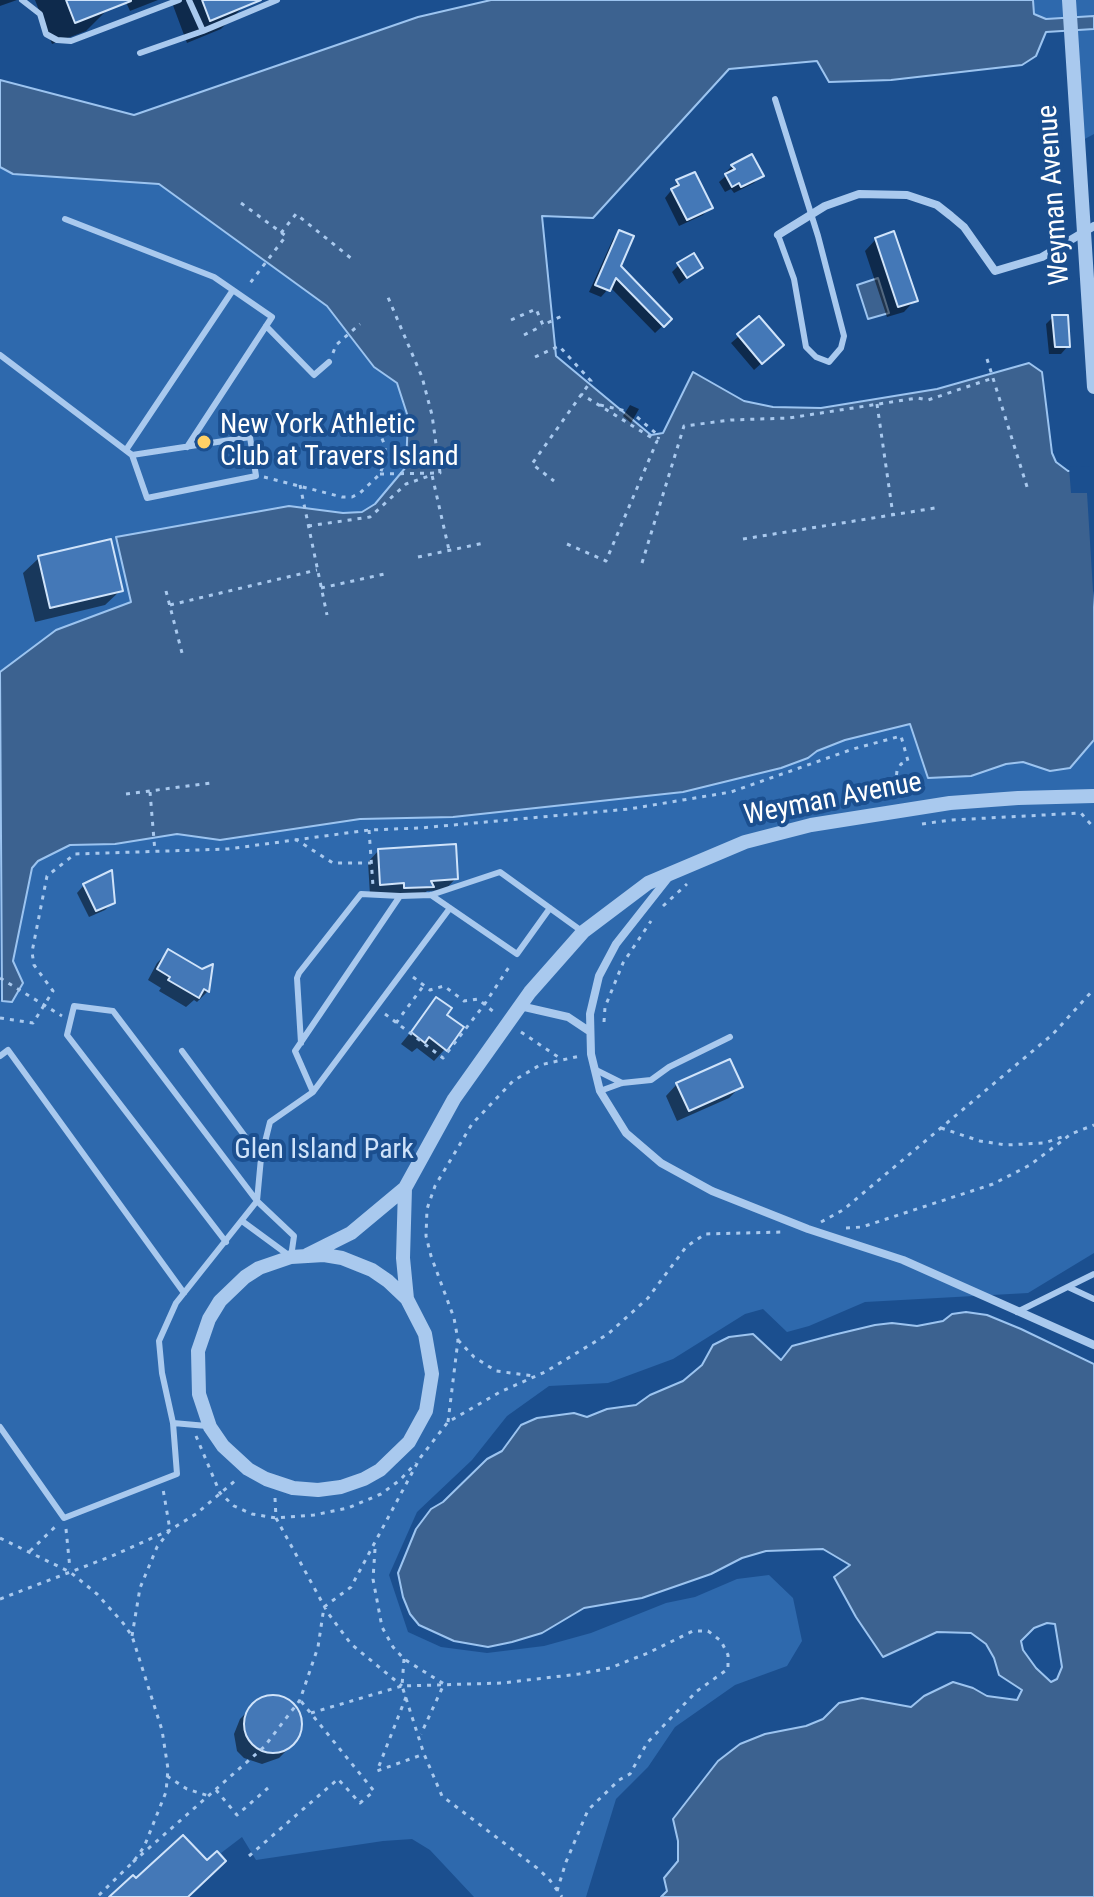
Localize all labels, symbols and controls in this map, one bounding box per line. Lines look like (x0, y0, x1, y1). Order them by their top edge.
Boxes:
street label: Weyman Avenue (1032, 104, 1078, 286)
place label: New York Athletic Club at Travers Island (220, 409, 459, 475)
marker: New York Athletic Club at Travers Island (195, 433, 213, 451)
street label: Weyman Avenue (741, 766, 925, 834)
park label: Glen Island Park (234, 1134, 414, 1168)

